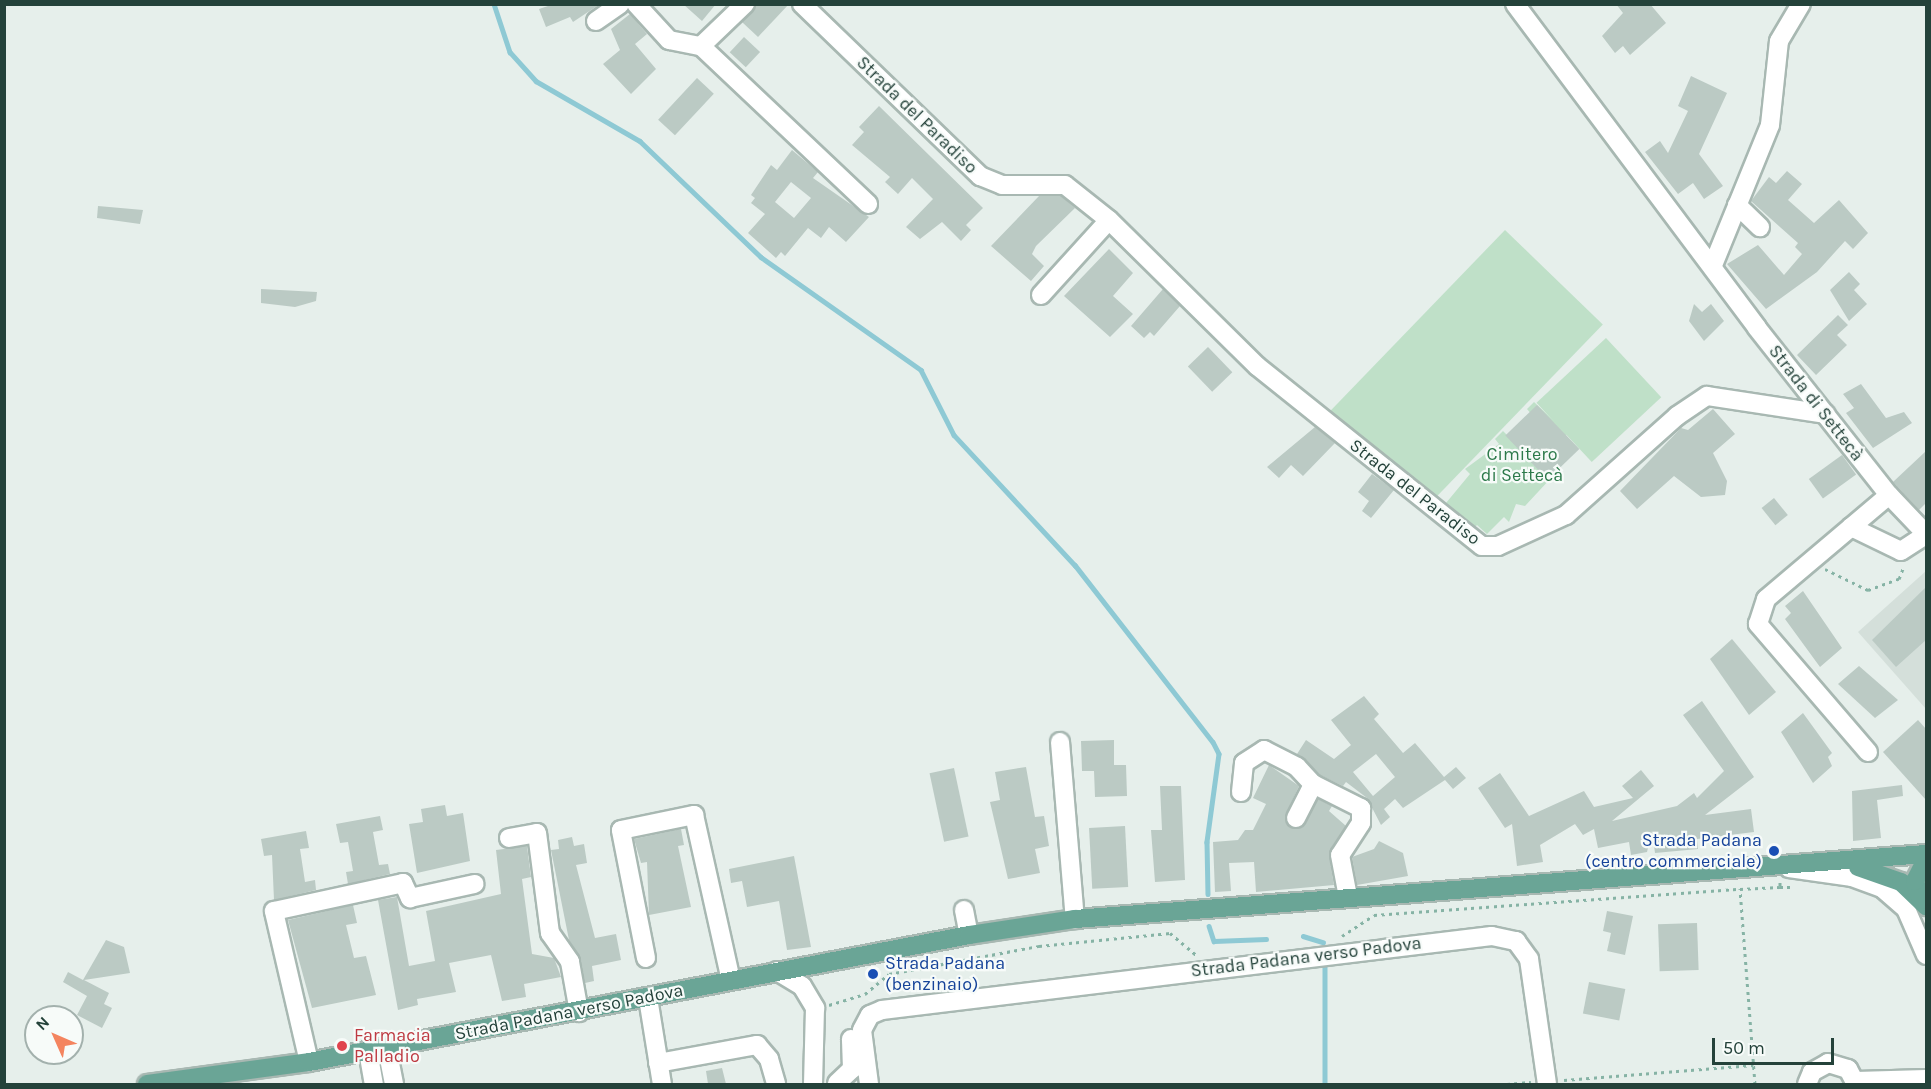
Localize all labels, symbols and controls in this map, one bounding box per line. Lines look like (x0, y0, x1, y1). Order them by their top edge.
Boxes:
street label: Strada del Paradiso (852, 52, 982, 178)
street label: Strada di Settecà (1764, 341, 1868, 465)
street label: Strada del Paradiso (1345, 434, 1485, 550)
park label: Cimitero di Settecà (1481, 444, 1563, 486)
place label: Strada Padana (centro commerciale) (1585, 830, 1762, 872)
marker: Strada Padana (centro commerciale) (1767, 844, 1781, 858)
street label: Strada Padana verso Padova (1189, 932, 1423, 982)
place label: Strada Padana (benzinaio) (885, 953, 1005, 996)
marker: Strada Padana (benzinaio) (866, 967, 880, 981)
street label: Strada Padana verso Padova (453, 979, 685, 1045)
north arrow (24, 1005, 84, 1065)
text: N (32, 1013, 53, 1034)
place label: Farmacia Palladio (354, 1025, 431, 1068)
scale bar (1715, 1026, 1836, 1064)
text: 50 m (1723, 1037, 1765, 1059)
marker: Farmacia Palladio (335, 1039, 349, 1053)

